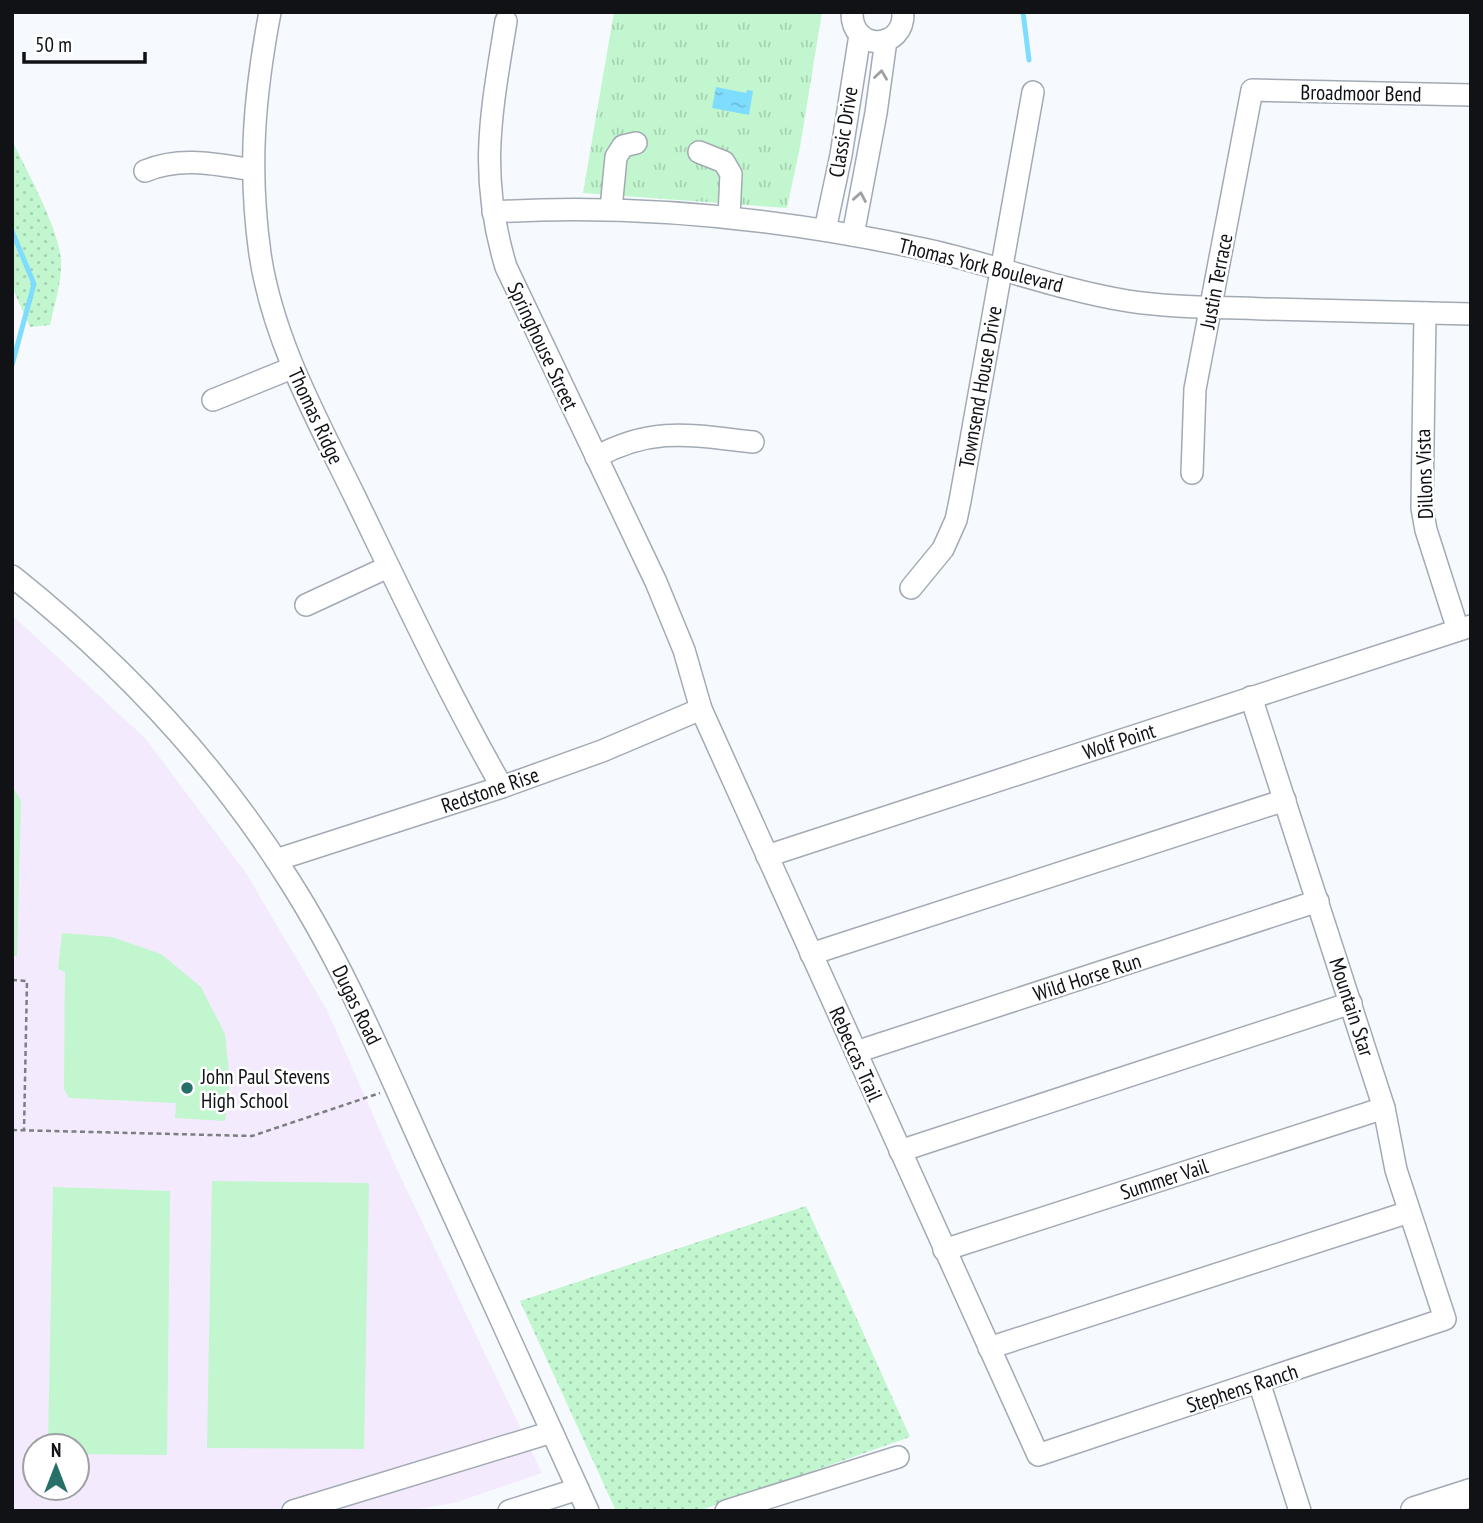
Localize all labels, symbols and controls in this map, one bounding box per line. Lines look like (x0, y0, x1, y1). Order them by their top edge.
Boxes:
scale bar (24, 21, 145, 65)
text: 50 m (35, 31, 72, 58)
one-way arrow (873, 69, 888, 81)
street label: Broadmoor Bend (1300, 78, 1422, 108)
street label: Classic Drive (823, 85, 863, 179)
one-way arrow (851, 191, 866, 203)
street label: Justin Terrace (1193, 231, 1238, 332)
street label: Thomas York Boulevard (896, 232, 1066, 298)
street label: Springhouse Street (502, 278, 584, 414)
street label: Townsend House Drive (952, 304, 1008, 470)
street label: Thomas Ridge (282, 364, 350, 468)
street label: Dillons Vista (1409, 428, 1439, 520)
street label: Wolf Point (1079, 717, 1159, 765)
street label: Redstone Rise (438, 761, 542, 819)
street label: Wild Horse Run (1030, 947, 1144, 1007)
street label: Mountain Star (1323, 954, 1381, 1060)
street label: Dugas Road (326, 961, 388, 1049)
street label: Rebeccas Trail (823, 1002, 889, 1106)
place label: John Paul Stevens High School (200, 1063, 330, 1114)
marker: John Paul Stevens High School (179, 1080, 195, 1096)
street label: Summer Vail (1117, 1152, 1211, 1206)
street label: Stephens Ranch (1183, 1357, 1301, 1419)
north arrow (21, 1432, 91, 1502)
text: N (51, 1438, 61, 1462)

